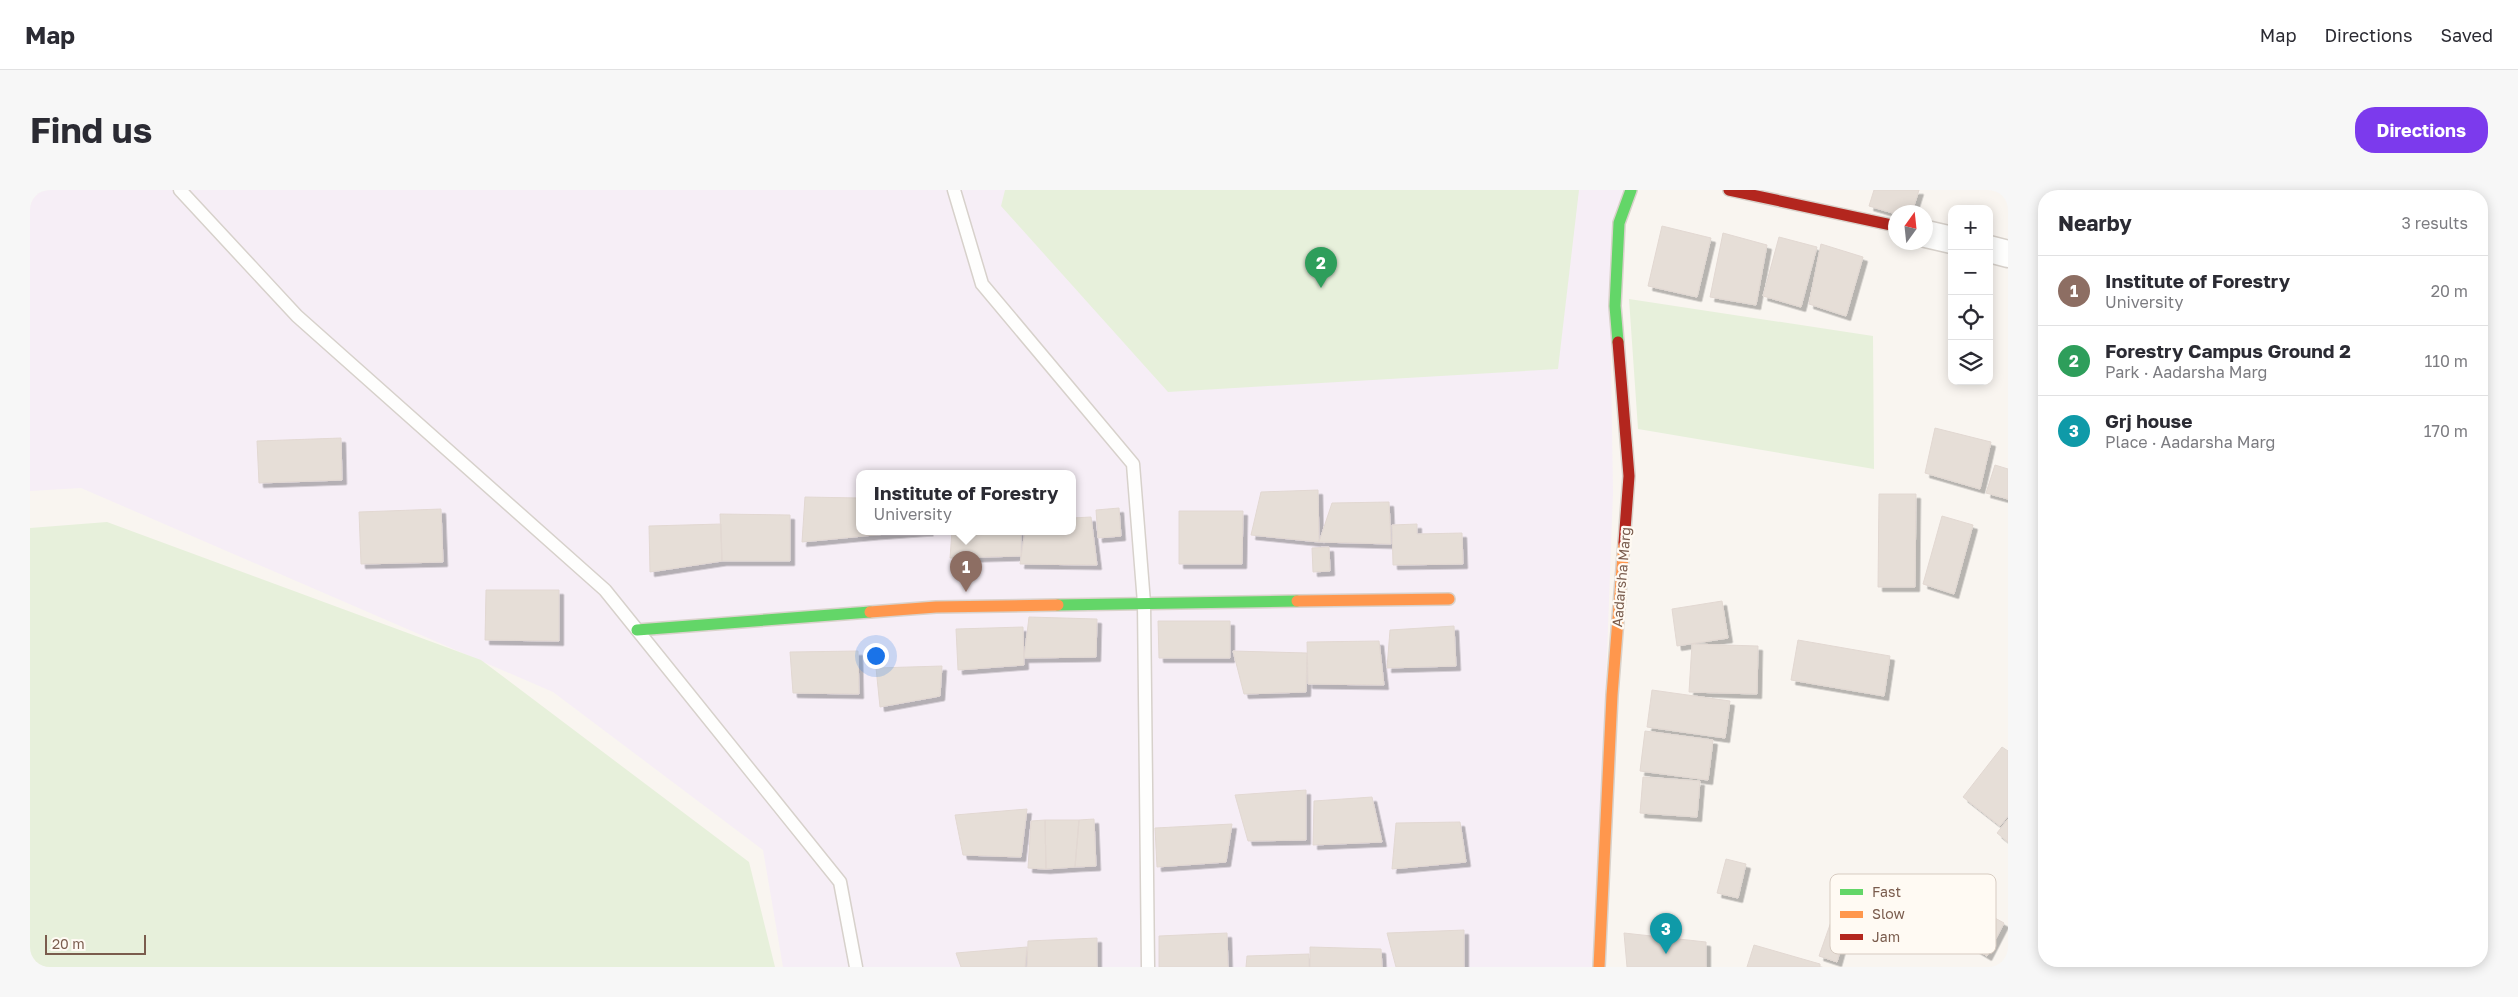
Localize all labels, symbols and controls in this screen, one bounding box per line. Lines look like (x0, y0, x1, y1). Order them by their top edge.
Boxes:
text: Map (25, 20, 75, 49)
text: Map (2260, 24, 2296, 46)
text: Directions (2324, 24, 2412, 46)
text: Saved (2440, 24, 2493, 46)
button: Directions (2355, 107, 2488, 153)
text: Find us (30, 109, 152, 151)
north arrow (1888, 205, 1933, 250)
map controls (1948, 205, 1993, 385)
button: + (1948, 205, 1993, 250)
text: Nearby (2058, 210, 2132, 236)
text: 3 results (2401, 213, 2468, 233)
pin: 2 (1305, 247, 1337, 288)
button: − (1948, 250, 1993, 295)
text: Institute of Forestry (2105, 269, 2290, 292)
text: 1 (2070, 281, 2078, 301)
text: 20 m (2431, 281, 2468, 301)
text: University (2105, 292, 2183, 312)
button: locate (1948, 295, 1993, 340)
text: Forestry Campus Ground 2 (2105, 339, 2351, 362)
button: layers (1948, 340, 1993, 385)
text: 2 (2069, 351, 2079, 371)
text: 110 m (2424, 351, 2468, 371)
text: Park · Aadarsha Marg (2105, 362, 2267, 382)
text: Grj house (2105, 409, 2192, 432)
text: 3 (2069, 421, 2079, 441)
text: 170 m (2424, 421, 2468, 441)
text: Place · Aadarsha Marg (2105, 432, 2275, 452)
popup (856, 470, 1076, 535)
text: Institute of Forestry (873, 481, 1059, 504)
text: University (873, 504, 952, 524)
street label: Aadarsha Marg (1608, 526, 1634, 628)
pin: 1 (950, 551, 982, 592)
your location (863, 643, 889, 669)
legend (1830, 874, 1996, 954)
text: Fast (1872, 883, 1901, 900)
text: Slow (1872, 905, 1905, 922)
pin: 3 (1650, 913, 1682, 954)
text: Jam (1872, 928, 1900, 945)
scale bar (45, 932, 146, 955)
text: 20 m (52, 935, 85, 952)

